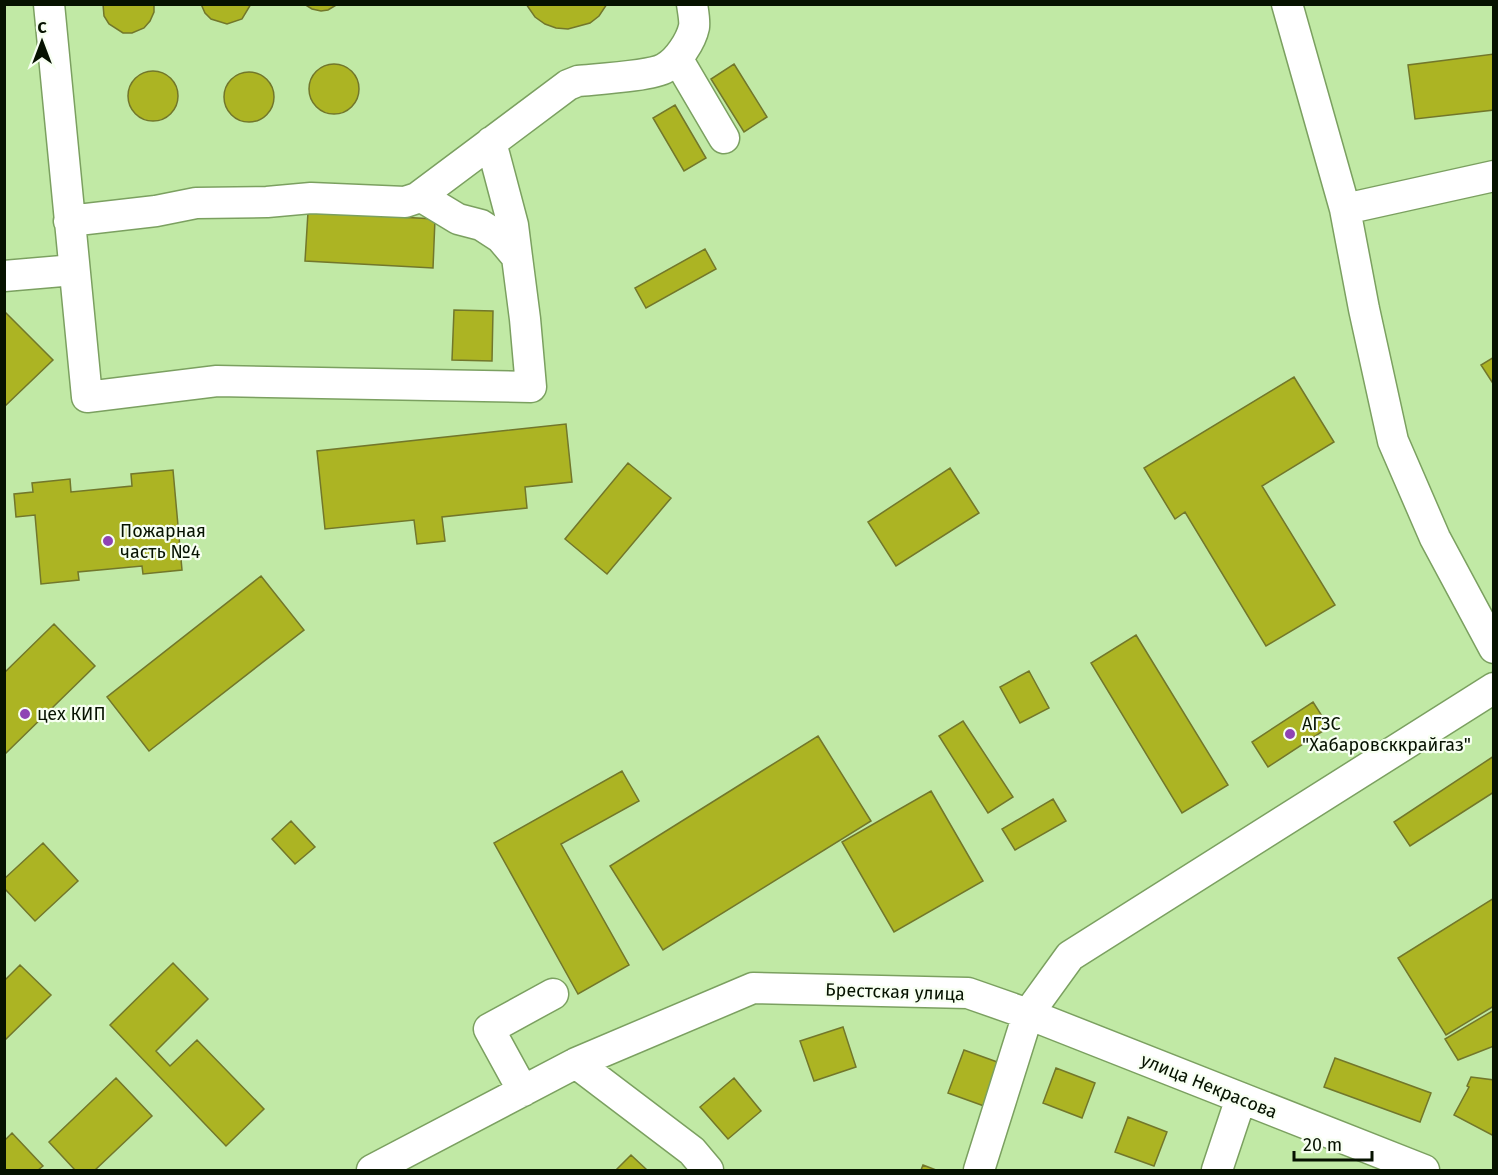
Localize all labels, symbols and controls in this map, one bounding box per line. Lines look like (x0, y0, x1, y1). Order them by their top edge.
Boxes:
north arrow (12, 12, 72, 72)
text: С (37, 18, 47, 37)
place label: Пожарная часть №4 (120, 520, 206, 563)
marker: Пожарная часть №4 (101, 534, 115, 548)
place label: цех КИП (37, 703, 106, 725)
marker: цех КИП (18, 707, 32, 721)
place label: АГЗС "Хабаровсккрайгаз" (1302, 713, 1471, 756)
marker: АГЗС "Хабаровсккрайгаз" (1283, 727, 1297, 741)
street label: Брестская улица (825, 979, 965, 1005)
street label: улица Некрасова (1138, 1049, 1280, 1123)
scale bar (1294, 1124, 1372, 1162)
text: 20 m (1303, 1134, 1342, 1156)

